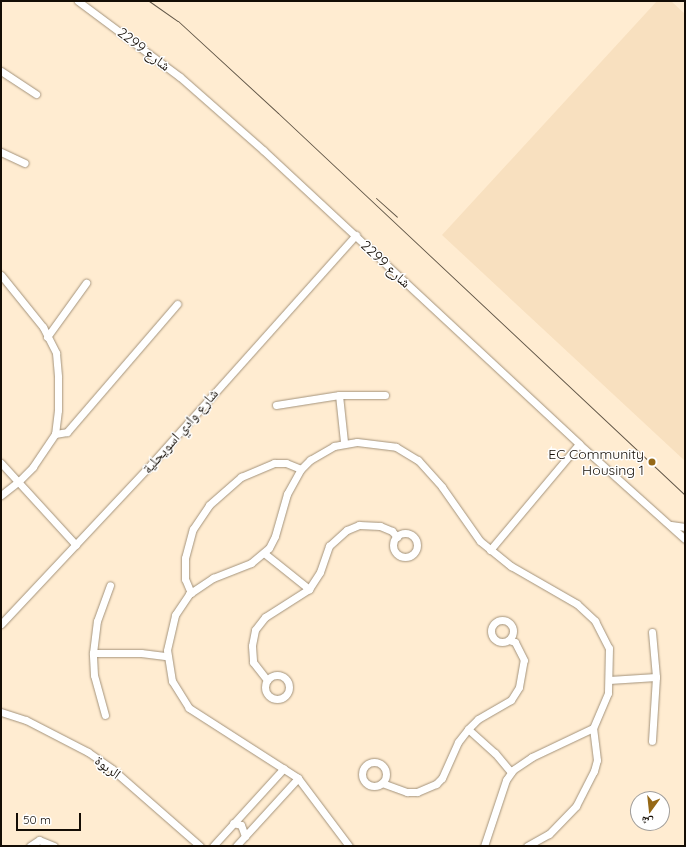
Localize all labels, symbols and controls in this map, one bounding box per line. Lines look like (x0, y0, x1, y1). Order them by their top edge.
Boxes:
street label: شارع 2299 (114, 24, 174, 74)
street label: شارع 2299 (358, 237, 414, 291)
street label: شارع وادي اسويحلية (139, 385, 221, 477)
place label: EC Community Housing 1 (548, 446, 644, 478)
marker: EC Community Housing 1 (647, 457, 657, 467)
street label: الربوة (92, 752, 124, 782)
north arrow (630, 791, 670, 831)
scale bar (18, 805, 83, 831)
text: 50 m (23, 812, 51, 827)
text: ش (640, 813, 655, 830)

